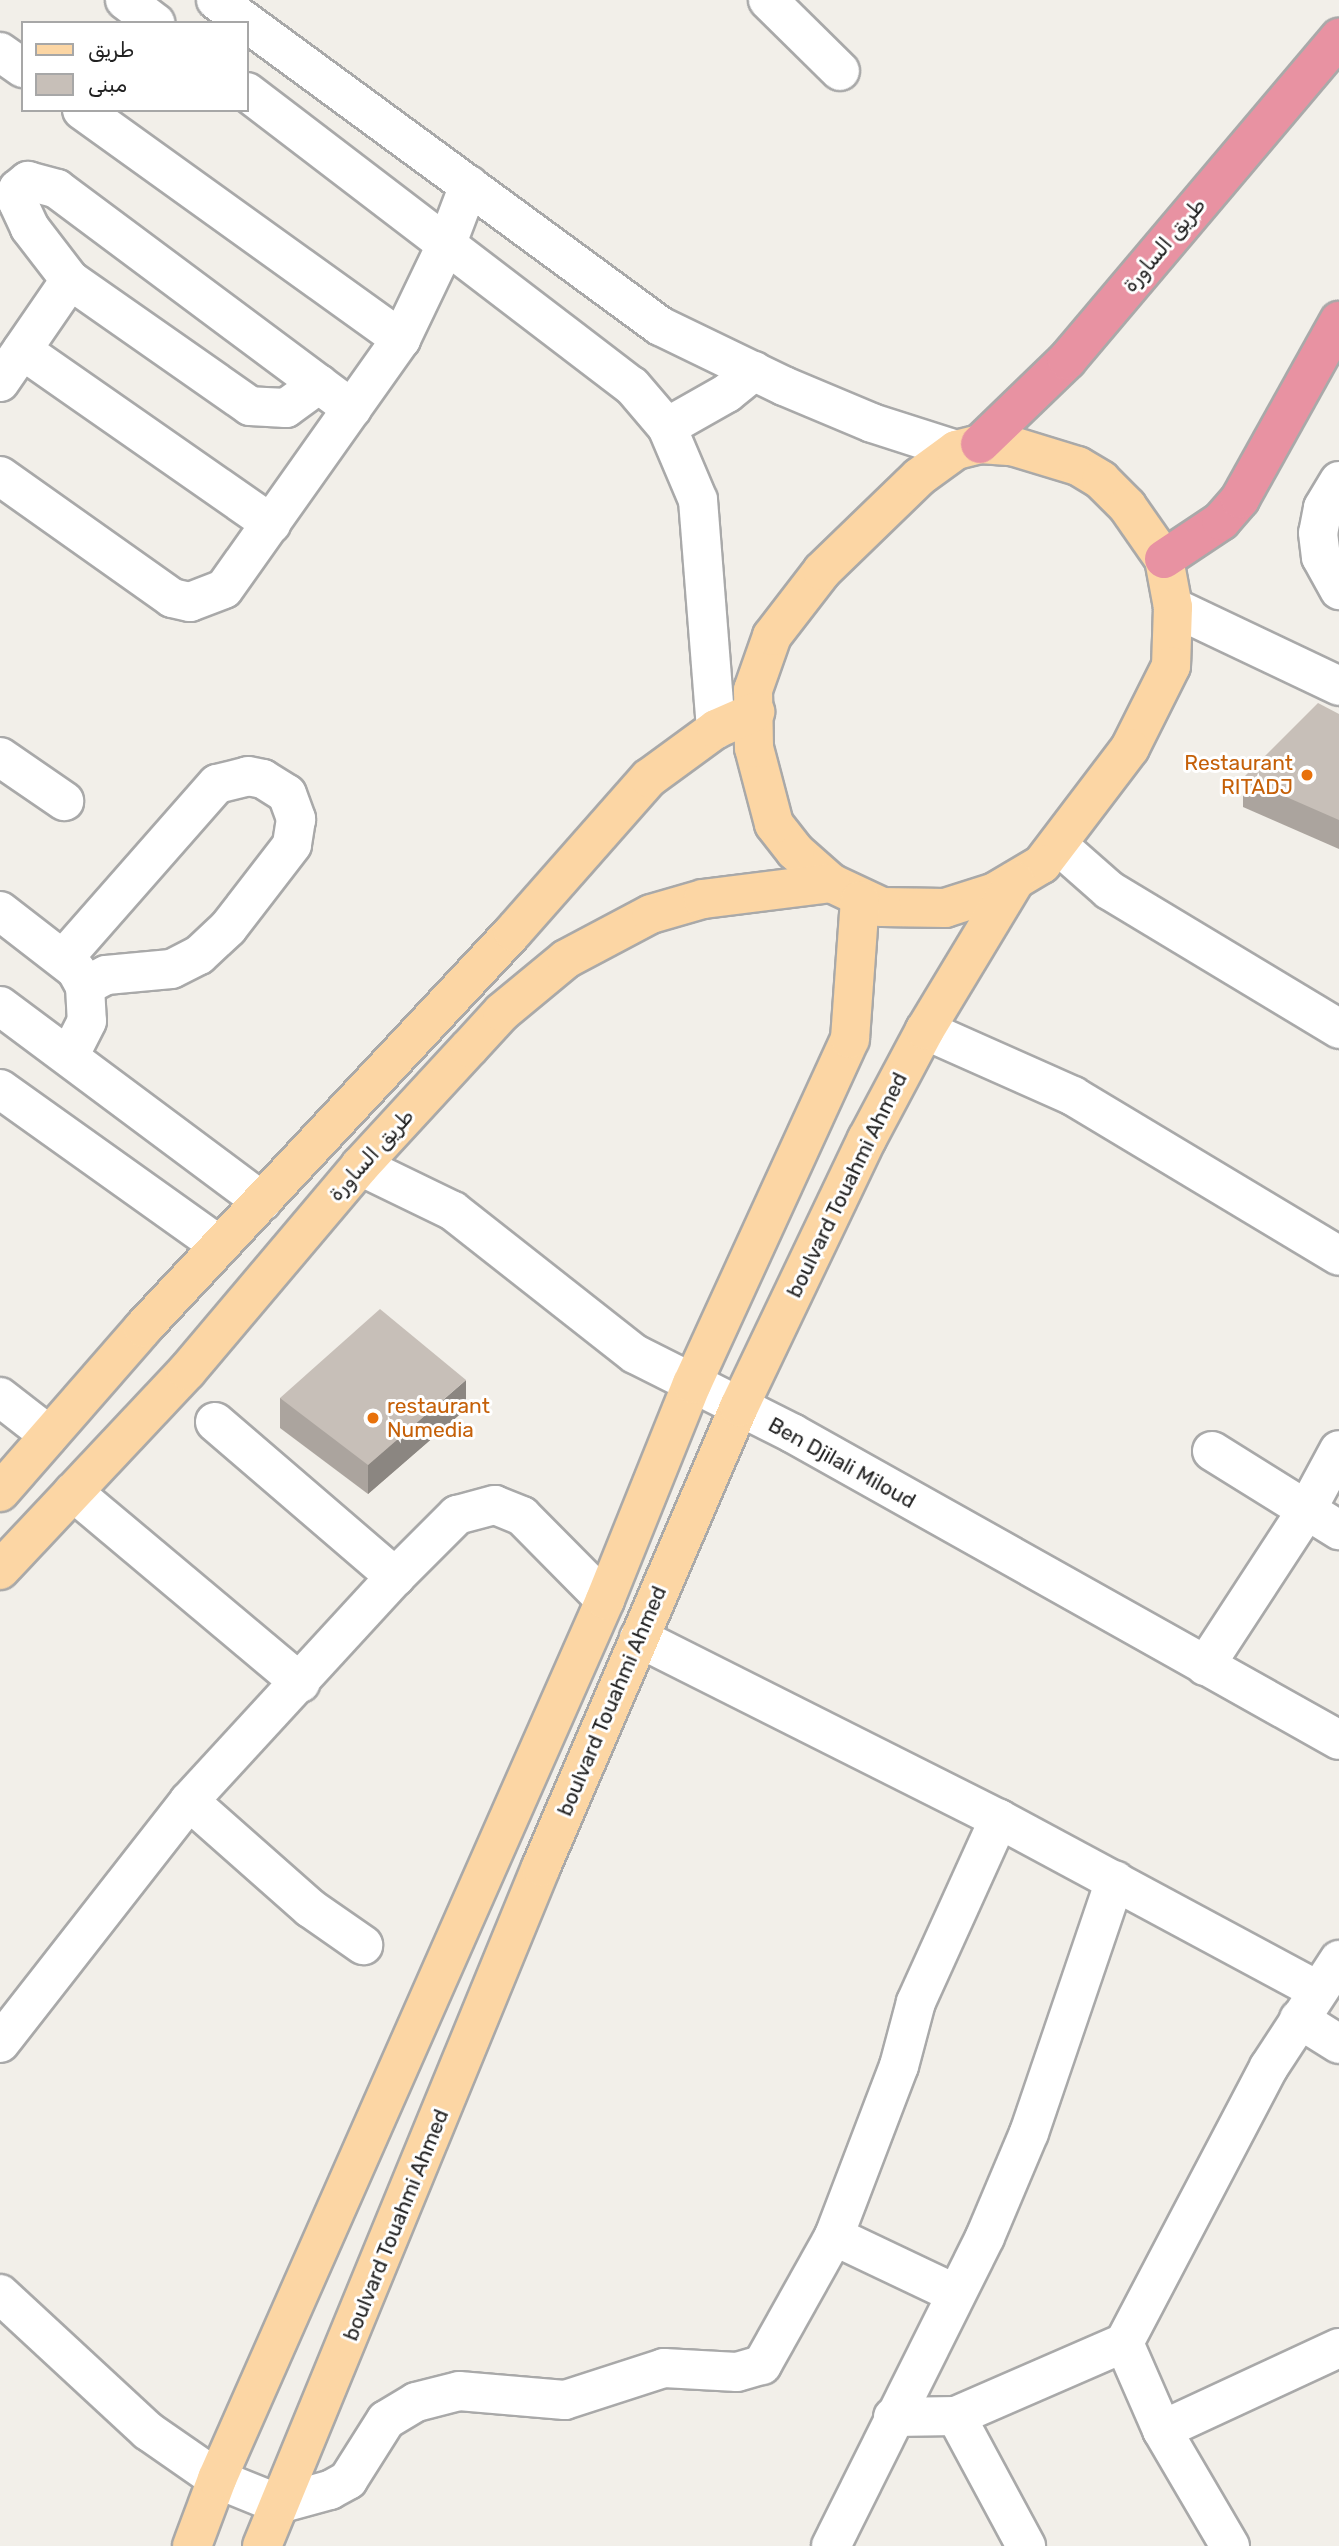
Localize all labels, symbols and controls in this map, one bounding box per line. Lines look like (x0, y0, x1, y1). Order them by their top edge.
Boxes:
legend (21, 21, 248, 112)
text: طريق (88, 37, 134, 62)
text: مبنى (88, 72, 127, 97)
street label: طريق الساورة (1117, 193, 1211, 297)
place label: Restaurant RITADJ (1184, 750, 1293, 800)
marker: Restaurant RITADJ (1299, 767, 1315, 783)
street label: boulvard Touahmi Ahmed (781, 1068, 913, 1302)
street label: طريق الساورة (323, 1104, 419, 1206)
place label: restaurant Numedia (387, 1393, 490, 1443)
marker: restaurant Numedia (365, 1410, 381, 1426)
street label: Ben Djilali Miloud (764, 1412, 920, 1514)
street label: boulvard Touahmi Ahmed (552, 1582, 672, 1820)
street label: boulvard Touahmi Ahmed (338, 2105, 454, 2345)

